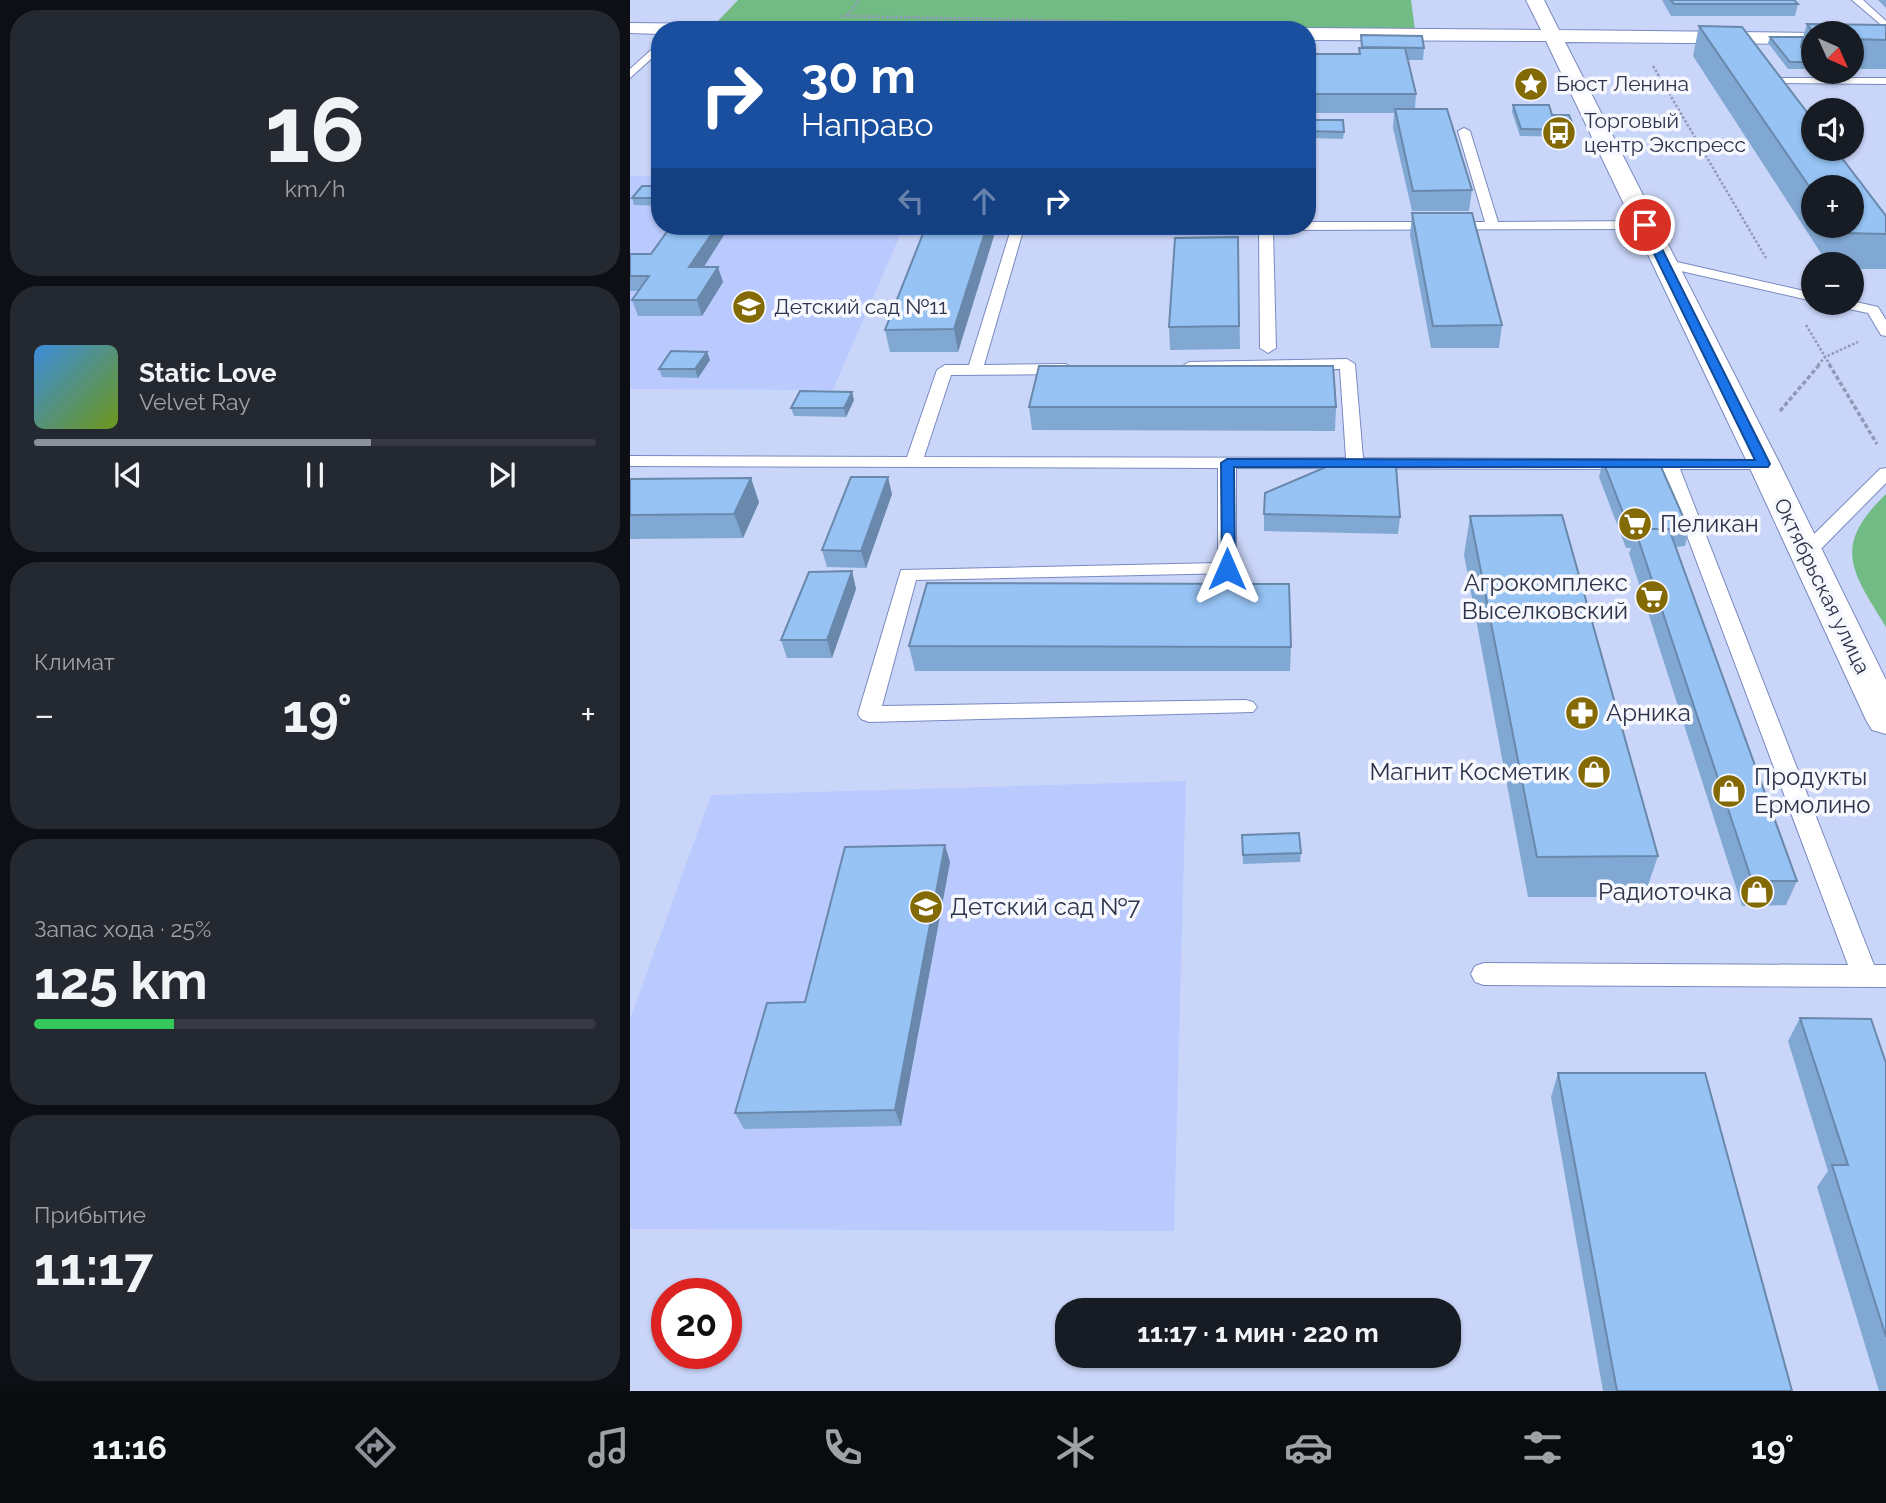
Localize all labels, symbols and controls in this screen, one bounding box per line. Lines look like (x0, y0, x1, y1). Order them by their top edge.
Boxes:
north arrow (1801, 21, 1864, 84)
map controls (1801, 21, 1864, 315)
text: 30 m (801, 47, 916, 104)
icon: right (686, 49, 777, 140)
place icon: Бюст Ленина (1512, 65, 1550, 103)
place label: Бюст Ленина (1556, 71, 1689, 96)
text: 16 (265, 76, 365, 183)
button: sound (1801, 98, 1864, 161)
text: Направо (801, 106, 933, 143)
place label: Торговый центр Экспресс (1584, 108, 1746, 157)
bus stop icon: Торговый центр Экспресс (1540, 114, 1578, 152)
text: km/h (285, 175, 345, 202)
button: + (1801, 175, 1864, 238)
icon: left (892, 182, 930, 220)
icon: ahead (965, 182, 1003, 220)
icon: right (1038, 182, 1076, 220)
pin (1615, 195, 1675, 255)
icon: arrive (1626, 206, 1664, 244)
button: − (1801, 252, 1864, 315)
school or university icon: Детский сад №11 (730, 288, 768, 326)
place label: Детский сад №11 (774, 294, 947, 319)
text: Static Love (139, 358, 277, 388)
text: Velvet Ray (139, 388, 251, 415)
icon: previous (109, 456, 147, 494)
icon: pause (296, 456, 334, 494)
icon: next (483, 456, 521, 494)
street label: Октябрьская улица (1769, 494, 1876, 678)
supermarket icon: Пеликан (1616, 505, 1654, 543)
place label: Пеликан (1660, 509, 1759, 538)
position arrow (1190, 532, 1264, 606)
place label: Агрокомплекс Выселковский (1462, 568, 1628, 625)
supermarket icon: Агрокомплекс Выселковский (1633, 578, 1671, 616)
text: Климат (34, 648, 115, 675)
text: 19° (283, 683, 352, 744)
text: − (34, 692, 54, 737)
text: + (580, 692, 596, 737)
pharmacy icon: Арника (1563, 694, 1601, 732)
place label: Арника (1606, 698, 1691, 727)
shop icon: Магнит Косметик (1575, 753, 1613, 791)
place label: Магнит Косметик (1369, 757, 1570, 786)
place label: Продукты Ермолино (1754, 762, 1871, 819)
shop icon: Продукты Ермолино (1710, 772, 1748, 810)
shop icon: Радиоточка (1738, 873, 1776, 911)
place label: Радиоточка (1598, 877, 1732, 906)
school or university icon: Детский сад №7 (907, 888, 945, 926)
place label: Детский сад №7 (950, 892, 1140, 921)
text: Запас хода · 25% (34, 915, 211, 942)
text: 125 km (34, 950, 208, 1011)
text: Прибытие (34, 1201, 146, 1228)
text: 11:17 (34, 1236, 153, 1297)
speed limit sign: 20 (651, 1278, 742, 1369)
text: 11:17 · 1 мин · 220 m (1137, 1318, 1379, 1348)
icon: directions (351, 1423, 400, 1472)
icon: music (584, 1423, 633, 1472)
icon: phone (818, 1423, 867, 1472)
icon: climate (1051, 1423, 1100, 1472)
icon: car (1284, 1423, 1333, 1472)
icon: filters (1518, 1423, 1567, 1472)
text: 11:16 (92, 1429, 167, 1466)
text: 19° (1751, 1429, 1794, 1466)

